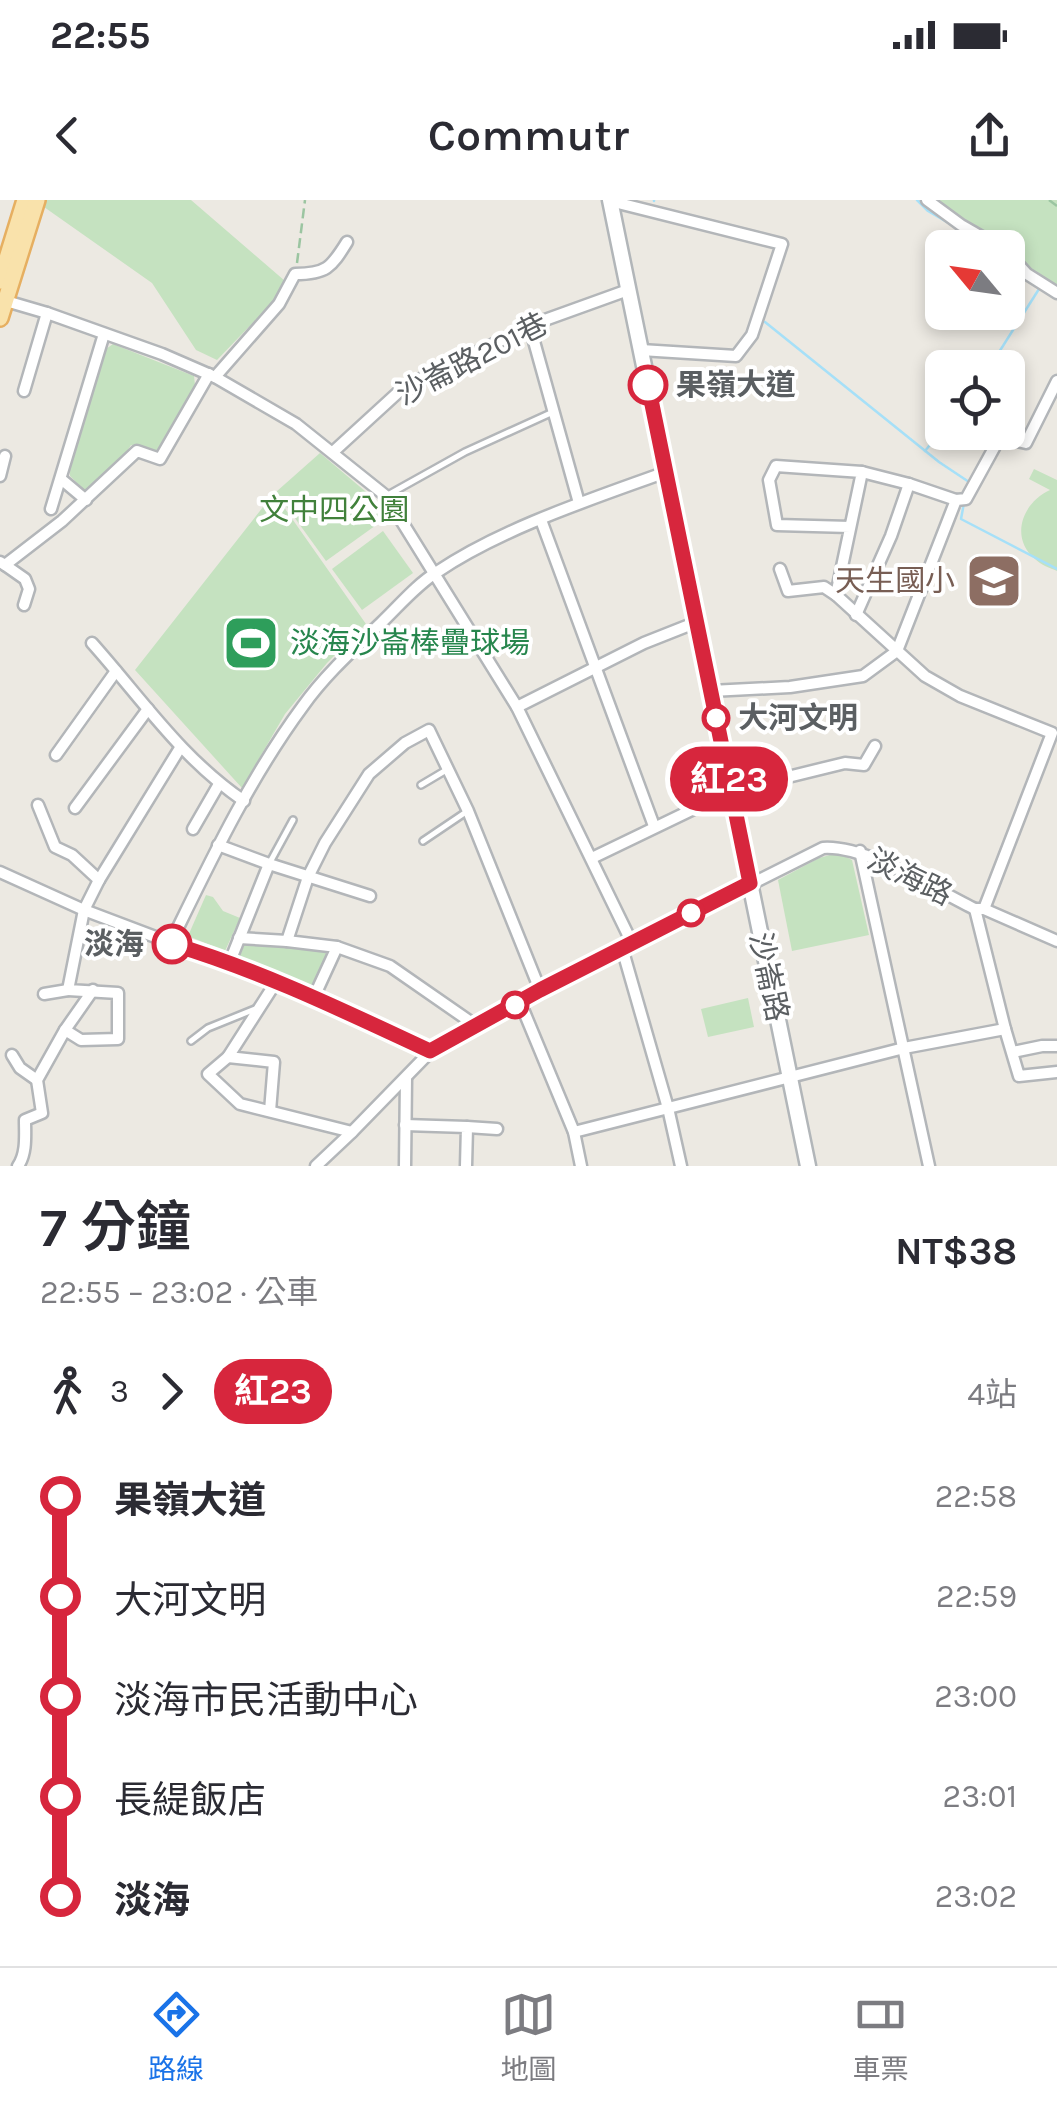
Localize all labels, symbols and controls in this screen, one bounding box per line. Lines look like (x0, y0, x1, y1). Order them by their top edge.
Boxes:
text: 22:55 (50, 13, 150, 58)
icon: back (40, 108, 95, 163)
icon: share (962, 108, 1017, 163)
text: Commutr (428, 109, 629, 161)
north arrow (925, 230, 1025, 330)
map controls (925, 230, 1025, 450)
street label: 沙崙路201巷 (390, 305, 554, 413)
button: locate (925, 350, 1025, 450)
marker: 果嶺大道 (629, 366, 667, 404)
place label: 果嶺大道 (676, 367, 796, 403)
park label: 文中四公園 (259, 492, 409, 528)
school or university icon: 天生國小 (964, 551, 1024, 611)
place label: 天生國小 (835, 563, 955, 599)
sports icon: 淡海沙崙棒疊球場 (221, 613, 281, 673)
place label: 淡海沙崙棒疊球場 (290, 625, 530, 661)
place label: 大河文明 (738, 700, 858, 736)
marker: 大河文明 (703, 705, 729, 731)
line badge: 紅23 (672, 746, 786, 812)
text: 紅23 (690, 759, 768, 800)
street label: 淡海路 (862, 841, 958, 913)
unlabelled marker (678, 900, 704, 926)
marker: 淡海 (153, 925, 191, 963)
place label: 淡海 (84, 926, 144, 962)
street label: 沙崙路 (742, 929, 796, 1025)
unlabelled marker (502, 992, 528, 1018)
text: 7 分鐘 (40, 1196, 191, 1260)
text: NT$38 (895, 1229, 1017, 1274)
text: 22:55 – 23:02 · 公車 (40, 1274, 318, 1311)
icon: walk (40, 1364, 95, 1419)
icon: forward (144, 1364, 199, 1419)
text: 紅23 (234, 1371, 312, 1412)
text: 3 (110, 1373, 129, 1410)
text: 4站 (967, 1376, 1017, 1413)
text: 果嶺大道 (114, 1478, 266, 1523)
text: 22:58 (935, 1478, 1017, 1515)
text: 大河文明 (114, 1578, 266, 1623)
text: 22:59 (936, 1578, 1017, 1615)
text: 淡海市民活動中心 (114, 1678, 418, 1723)
text: 23:00 (934, 1678, 1017, 1715)
text: 長緹飯店 (114, 1778, 266, 1823)
text: 23:01 (943, 1778, 1017, 1815)
text: 淡海 (114, 1878, 190, 1923)
text: 23:02 (935, 1878, 1017, 1915)
tab: 路線 (148, 1987, 204, 2087)
tab: 地圖 (500, 1987, 557, 2087)
tab: 車票 (853, 1987, 909, 2087)

